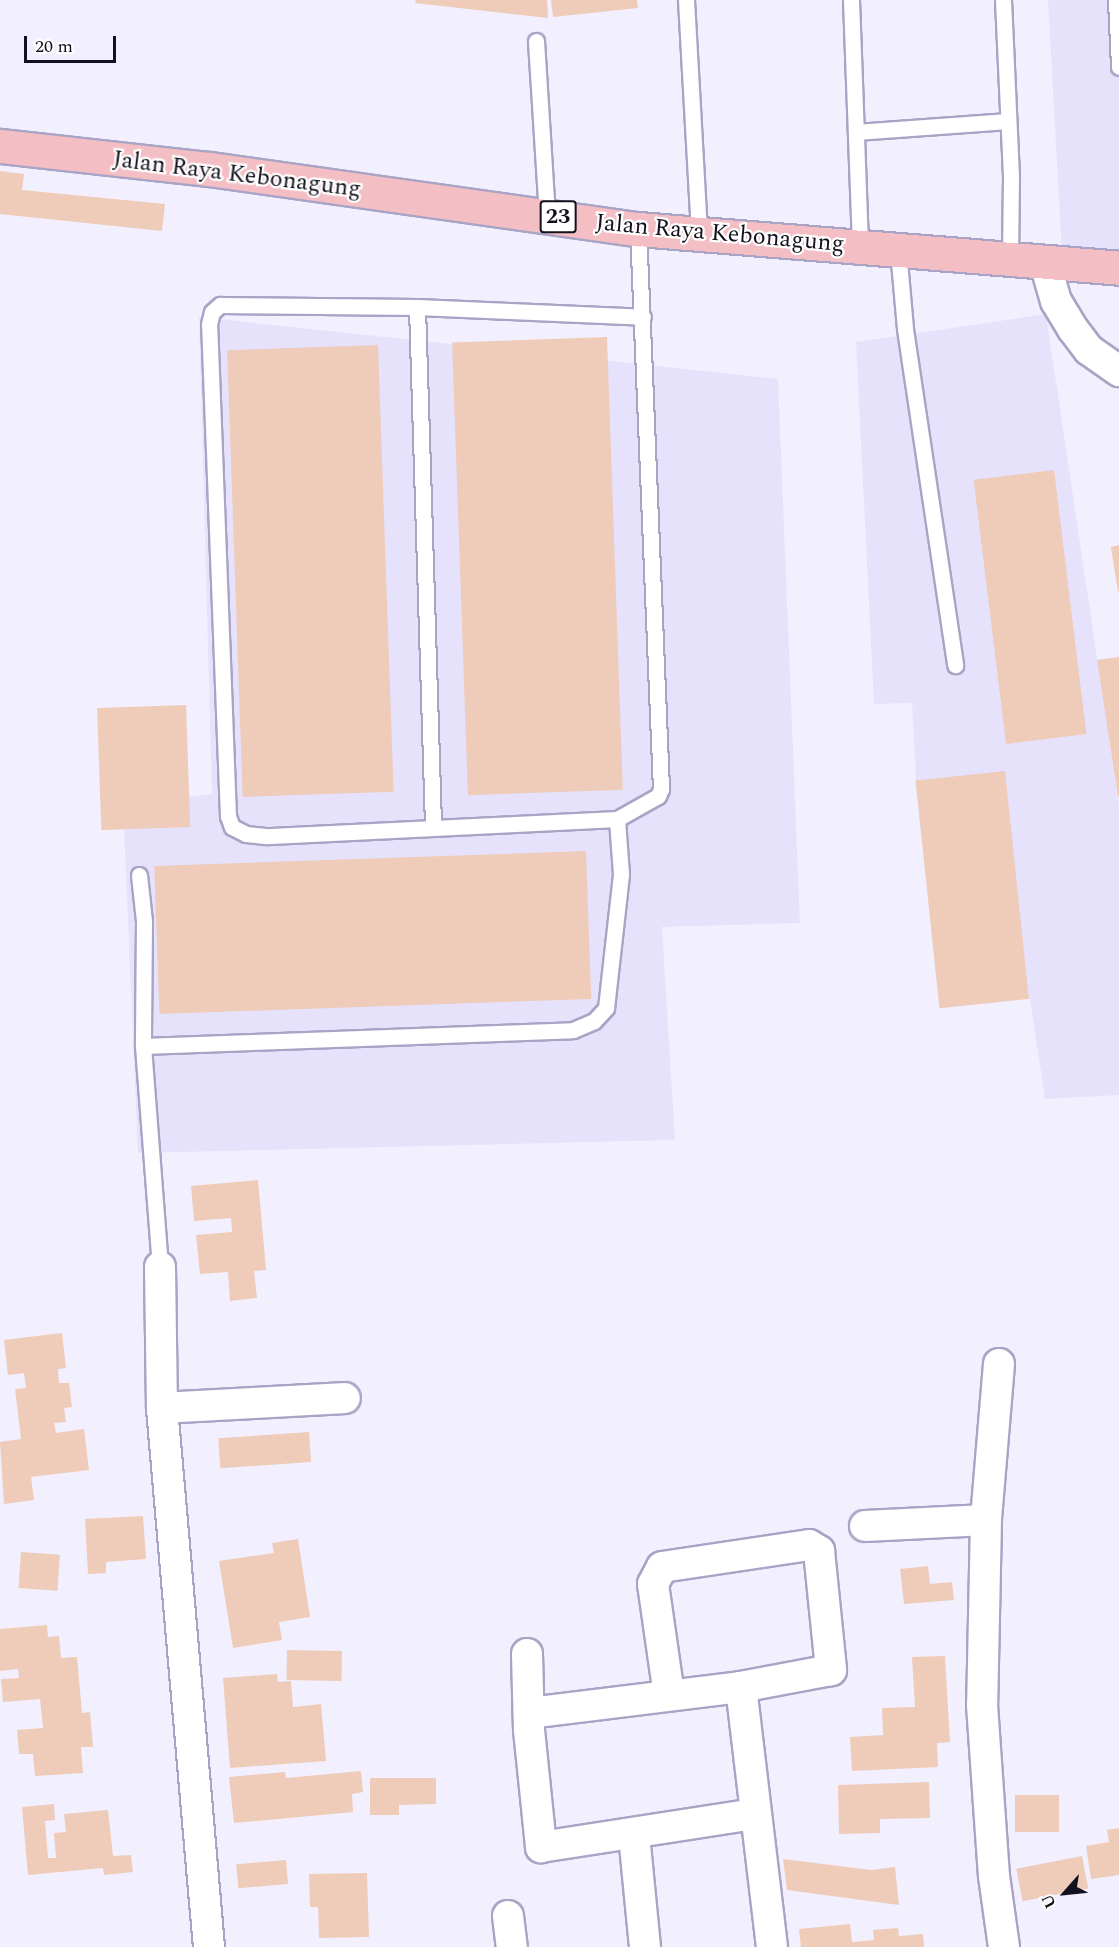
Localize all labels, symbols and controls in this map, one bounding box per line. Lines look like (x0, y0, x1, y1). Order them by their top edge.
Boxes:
scale bar (27, 24, 118, 62)
text: 20 m (35, 33, 73, 60)
street label: Jalan Raya Kebonagung (111, 145, 363, 205)
road number: 23 (538, 198, 578, 236)
street label: Jalan Raya Kebonagung (594, 209, 846, 259)
north arrow (1035, 1863, 1095, 1923)
text: U (1035, 1890, 1063, 1913)

